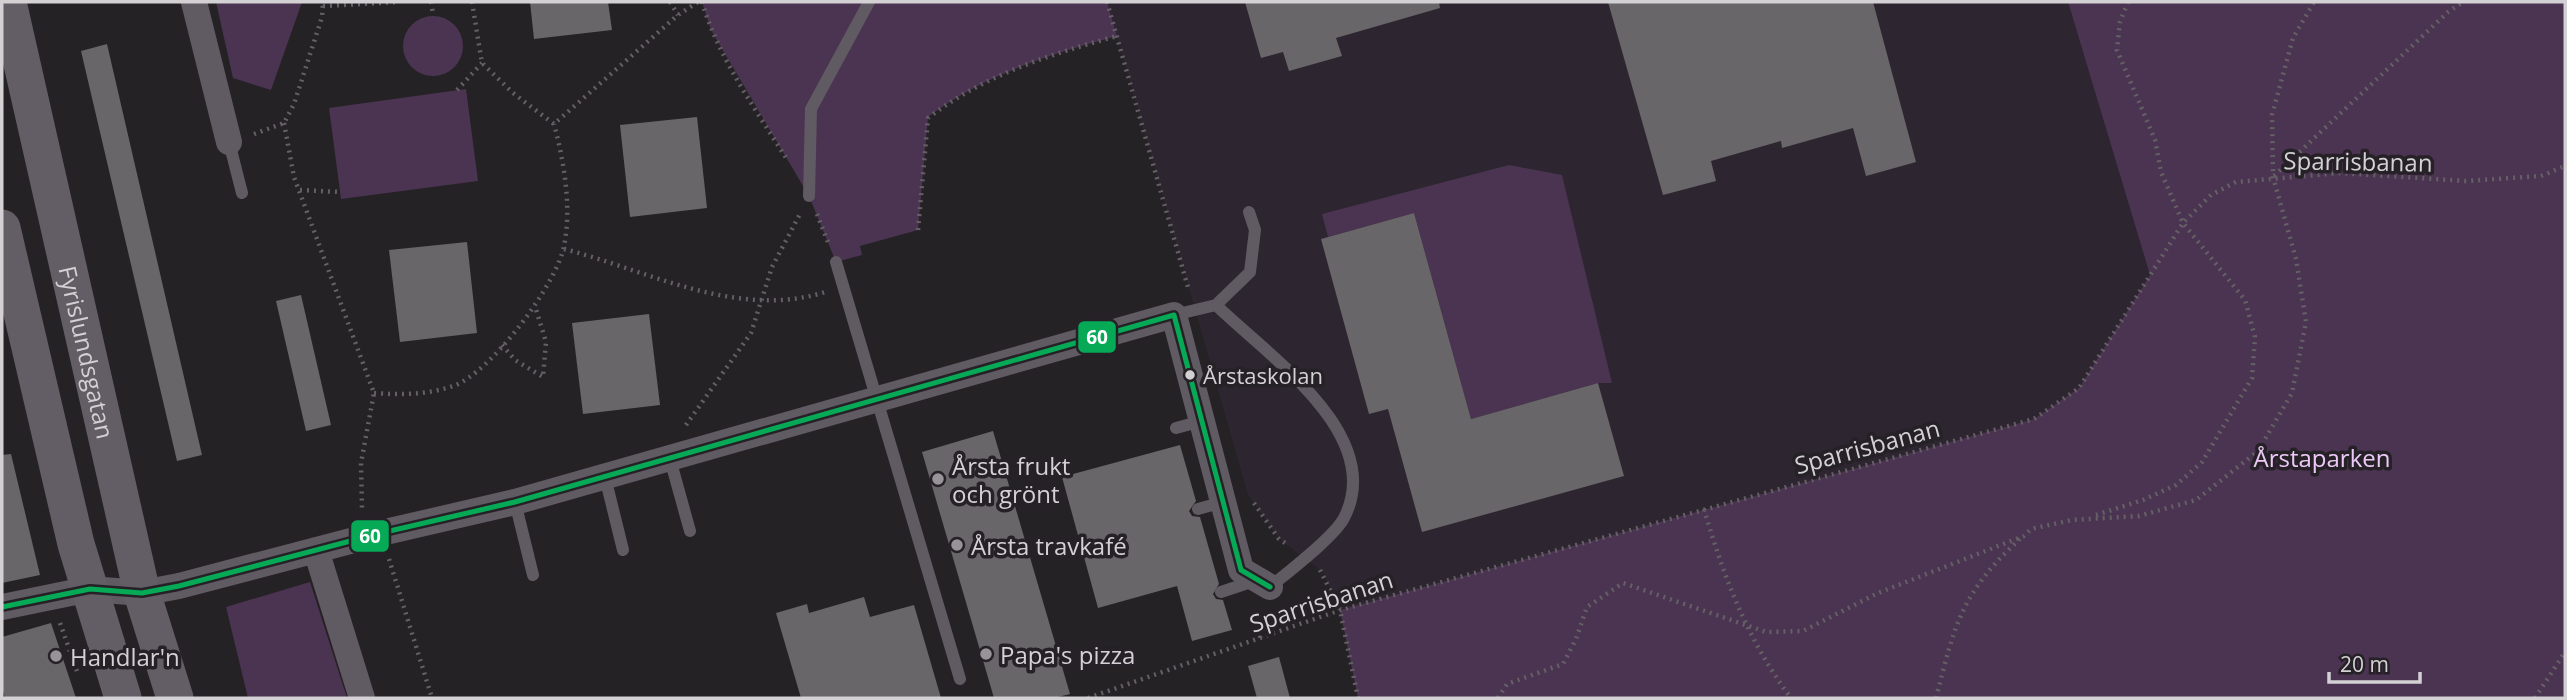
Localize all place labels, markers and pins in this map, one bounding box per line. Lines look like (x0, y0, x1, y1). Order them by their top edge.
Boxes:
place label: Årstaskolan (1203, 360, 1323, 390)
marker: Årstaskolan (1183, 368, 1197, 382)
place label: Årsta frukt och grönt (952, 449, 1070, 510)
marker: Årsta frukt och grönt (930, 471, 946, 487)
place label: Årsta travkafé (971, 529, 1127, 562)
marker: Årsta travkafé (949, 537, 965, 553)
place label: Papa's pizza (1000, 638, 1135, 671)
place label: Handlar'n (70, 640, 180, 673)
marker: Papa's pizza (978, 646, 994, 662)
marker: Handlar'n (48, 648, 64, 664)

